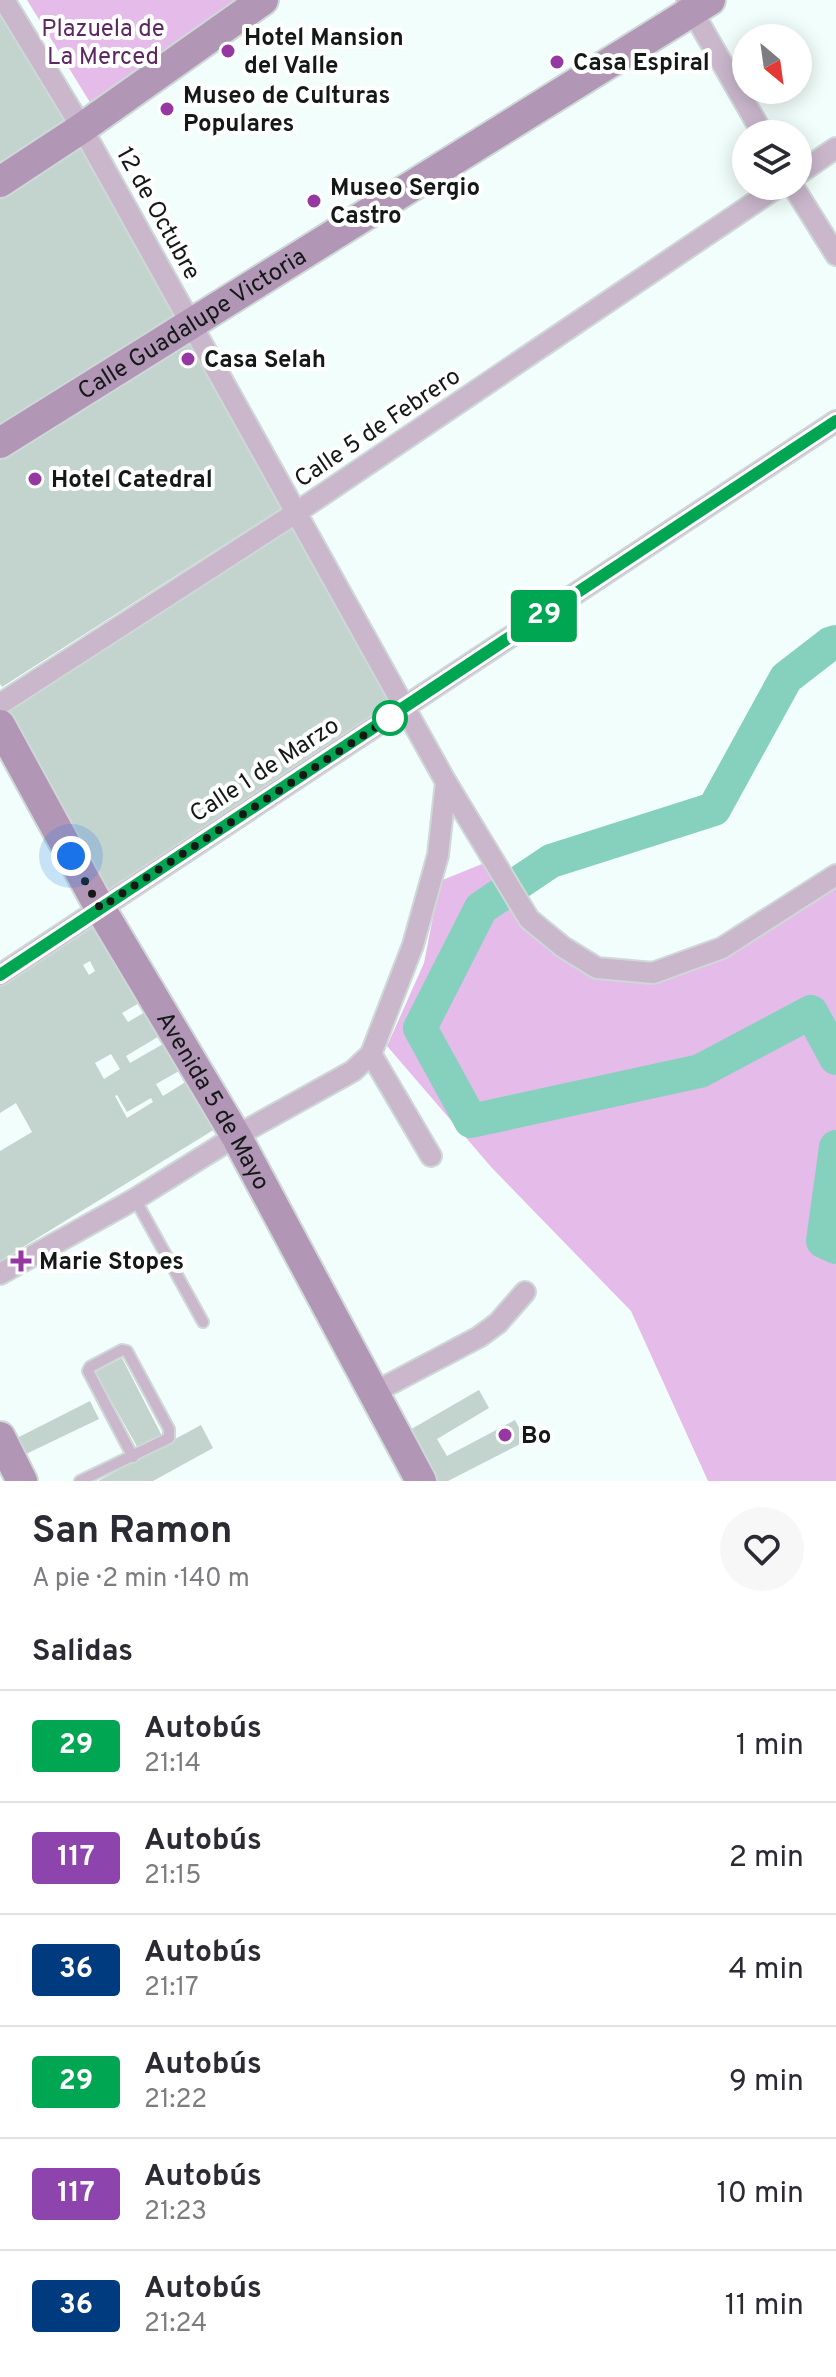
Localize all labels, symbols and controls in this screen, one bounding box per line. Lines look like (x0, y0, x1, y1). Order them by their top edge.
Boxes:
park label: Plazuela de La Merced (41, 15, 165, 73)
place label: Hotel Mansion del Valle (244, 24, 404, 82)
north arrow (732, 24, 812, 104)
map controls (732, 24, 812, 200)
marker: Hotel Mansion del Valle (219, 42, 237, 60)
place label: Casa Espiral (573, 49, 710, 79)
marker: Casa Espiral (548, 53, 566, 71)
place label: Museo de Culturas Populares (183, 82, 390, 140)
marker: Museo de Culturas Populares (158, 100, 176, 118)
button: layers (732, 120, 812, 200)
street label: 12 de Octubre (108, 142, 206, 286)
place label: Museo Sergio Castro (330, 174, 480, 232)
marker: Museo Sergio Castro (305, 192, 323, 210)
street label: Calle Guadalupe Victoria (73, 243, 313, 408)
place label: Casa Selah (204, 346, 326, 376)
marker: Casa Selah (179, 350, 197, 368)
street label: Calle 5 de Febrero (289, 362, 467, 495)
place label: Hotel Catedral (51, 466, 213, 496)
marker: Hotel Catedral (26, 470, 44, 488)
line badge: 29 (508, 590, 580, 642)
text: 29 (527, 598, 561, 634)
unlabelled marker (373, 701, 407, 735)
street label: Calle 1 de Marzo (185, 711, 345, 830)
your location (51, 836, 91, 876)
street label: Avenida 5 de Mayo (148, 1007, 275, 1196)
place label: Marie Stopes (39, 1248, 184, 1278)
marker: Marie Stopes (10, 1250, 32, 1272)
place label: Bo (521, 1422, 551, 1452)
marker: Bo (496, 1426, 514, 1444)
button: heart (720, 1507, 804, 1591)
text: San Ramon (32, 1508, 232, 1557)
text: A pie · 2 min · 140 m (32, 1563, 250, 1596)
text: Salidas (32, 1634, 133, 1671)
text: Autobús (144, 1711, 262, 1748)
text: 29 (59, 1728, 93, 1764)
text: 1 min (736, 1728, 804, 1765)
text: 21:14 (144, 1748, 201, 1781)
text: Autobús (144, 1823, 262, 1860)
text: 117 (57, 1840, 95, 1876)
text: 2 min (729, 1840, 804, 1877)
text: 21:15 (144, 1860, 201, 1893)
text: Autobús (144, 1935, 262, 1972)
text: 36 (59, 1952, 93, 1988)
text: 4 min (728, 1952, 804, 1989)
text: 21:17 (144, 1972, 199, 2005)
text: Autobús (144, 2047, 262, 2084)
text: 29 (59, 2064, 93, 2100)
text: 9 min (729, 2064, 804, 2101)
text: 21:22 (144, 2084, 207, 2117)
text: Autobús (144, 2159, 262, 2196)
text: 117 (57, 2176, 95, 2212)
text: 10 min (717, 2176, 804, 2213)
text: 21:23 (144, 2196, 207, 2229)
text: Autobús (144, 2271, 262, 2308)
text: 36 (59, 2288, 93, 2324)
text: 11 min (725, 2288, 804, 2325)
text: 21:24 (144, 2308, 207, 2341)

